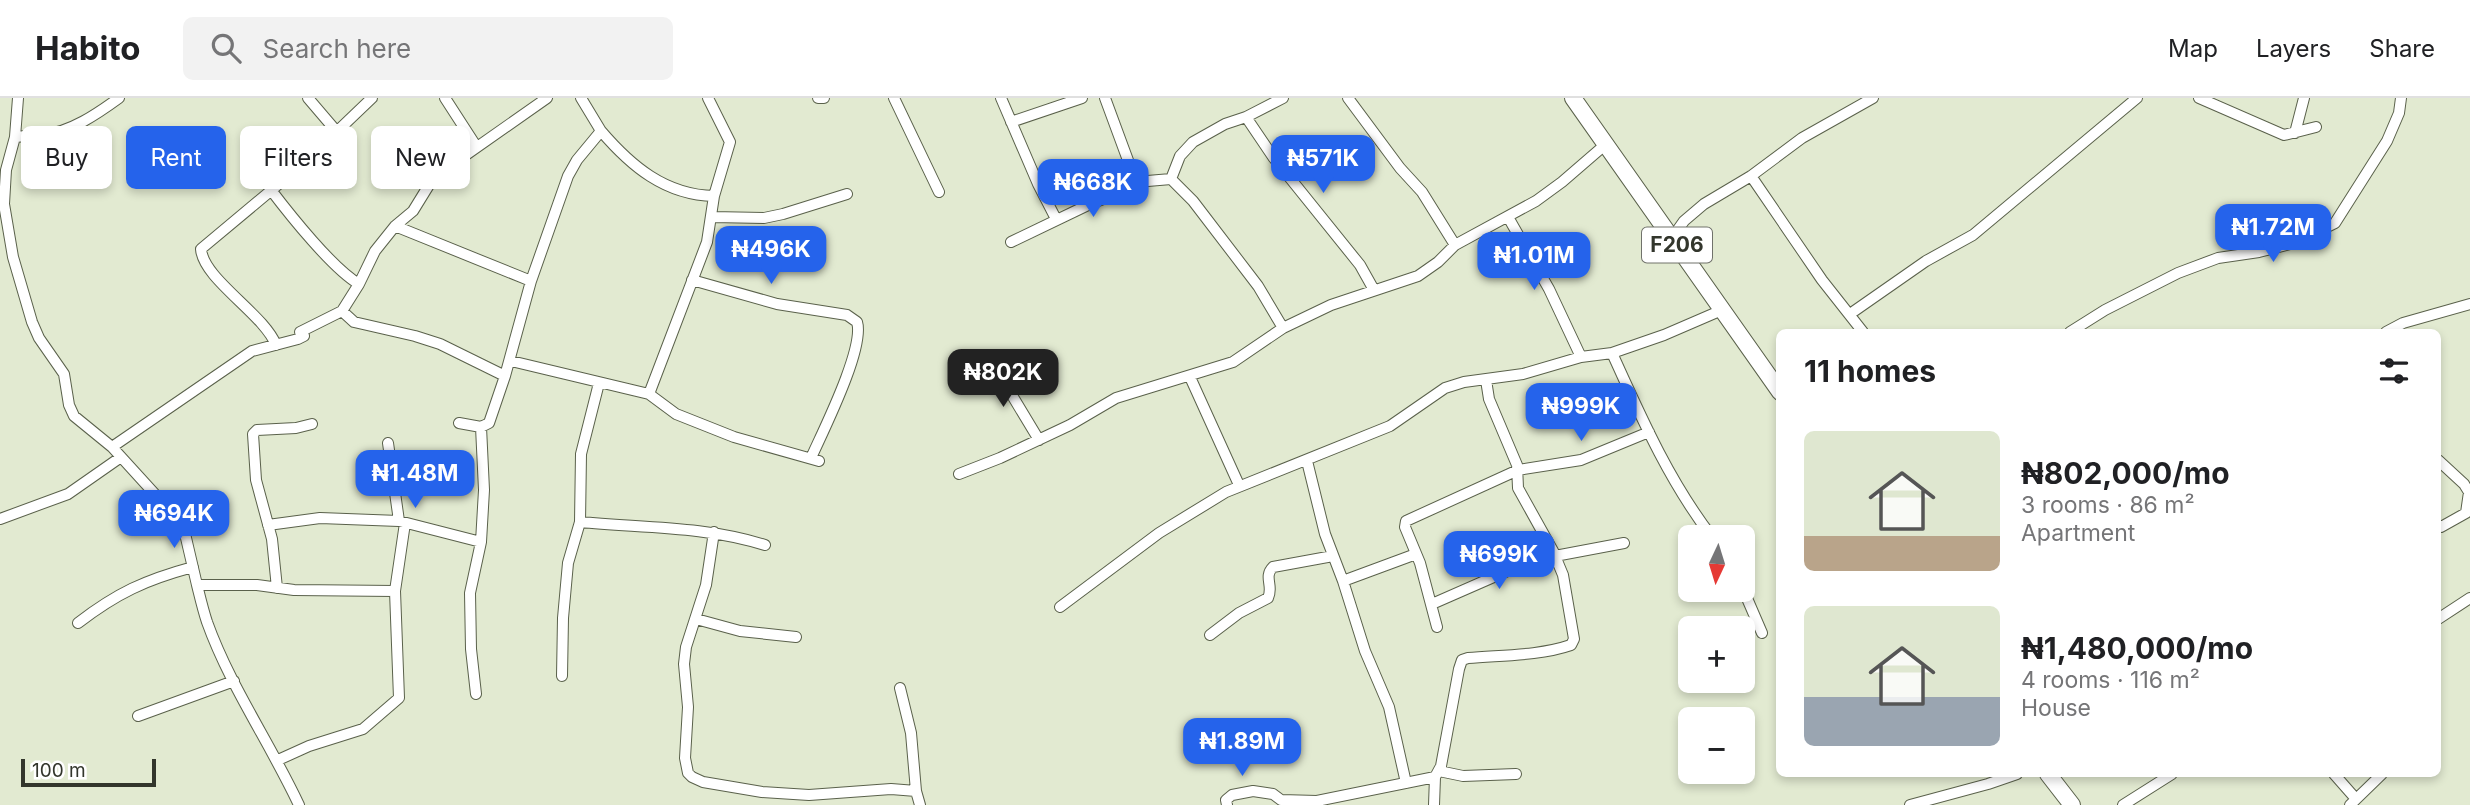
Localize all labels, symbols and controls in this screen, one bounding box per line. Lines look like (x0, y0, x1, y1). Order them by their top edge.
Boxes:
search box (183, 17, 673, 80)
text: Habito (35, 28, 141, 68)
icon: search (207, 29, 245, 67)
text: Search here (263, 33, 411, 64)
text: Map (2168, 34, 2218, 63)
text: Layers (2256, 34, 2331, 63)
text: Share (2369, 34, 2435, 63)
chip: Buy (21, 126, 112, 189)
chip: Rent (126, 126, 226, 189)
chip: Filters (240, 126, 357, 189)
chip: New (371, 126, 470, 189)
pin: ₦571K (1274, 136, 1372, 195)
text: ₦571K (1287, 144, 1359, 172)
pin: ₦668K (1044, 159, 1142, 219)
text: ₦668K (1054, 168, 1132, 196)
pin: ₦1.72M (2216, 204, 2330, 264)
text: ₦1.72M (2231, 213, 2315, 241)
pin: ₦496K (722, 226, 820, 286)
road number: F206 (1642, 228, 1712, 262)
pin: ₦1.01M (1477, 232, 1591, 292)
text: ₦496K (731, 235, 811, 263)
text: ₦1.01M (1493, 241, 1575, 269)
pin: ₦802K (954, 350, 1052, 409)
icon: filters (2375, 352, 2413, 390)
text: 11 homes (1804, 353, 1936, 389)
text: ₦802K (964, 358, 1042, 386)
pin: ₦999K (1532, 384, 1630, 443)
text: ₦999K (1542, 392, 1620, 420)
pin: ₦1.48M (358, 450, 472, 510)
text: ₦802,000/mo (2021, 455, 2230, 491)
text: ₦1.48M (372, 459, 458, 487)
icon: home (1860, 459, 1944, 543)
pin: ₦694K (125, 490, 223, 550)
text: 3 rooms · 86 m² (2021, 491, 2195, 519)
text: ₦694K (134, 499, 214, 527)
text: Apartment (2021, 519, 2135, 547)
north arrow (1678, 525, 1755, 602)
map controls (1678, 525, 1755, 784)
pin: ₦699K (1450, 532, 1548, 591)
text: ₦699K (1460, 540, 1538, 568)
button: + (1678, 616, 1755, 693)
text: ₦1,480,000/mo (2021, 630, 2253, 666)
icon: home (1860, 634, 1944, 718)
text: 4 rooms · 116 m² (2021, 666, 2200, 694)
text: House (2021, 694, 2091, 722)
button: − (1678, 707, 1755, 784)
pin: ₦1.89M (1185, 718, 1299, 778)
text: ₦1.89M (1199, 727, 1285, 755)
scale bar (21, 756, 156, 788)
text: 100 m (32, 759, 86, 782)

